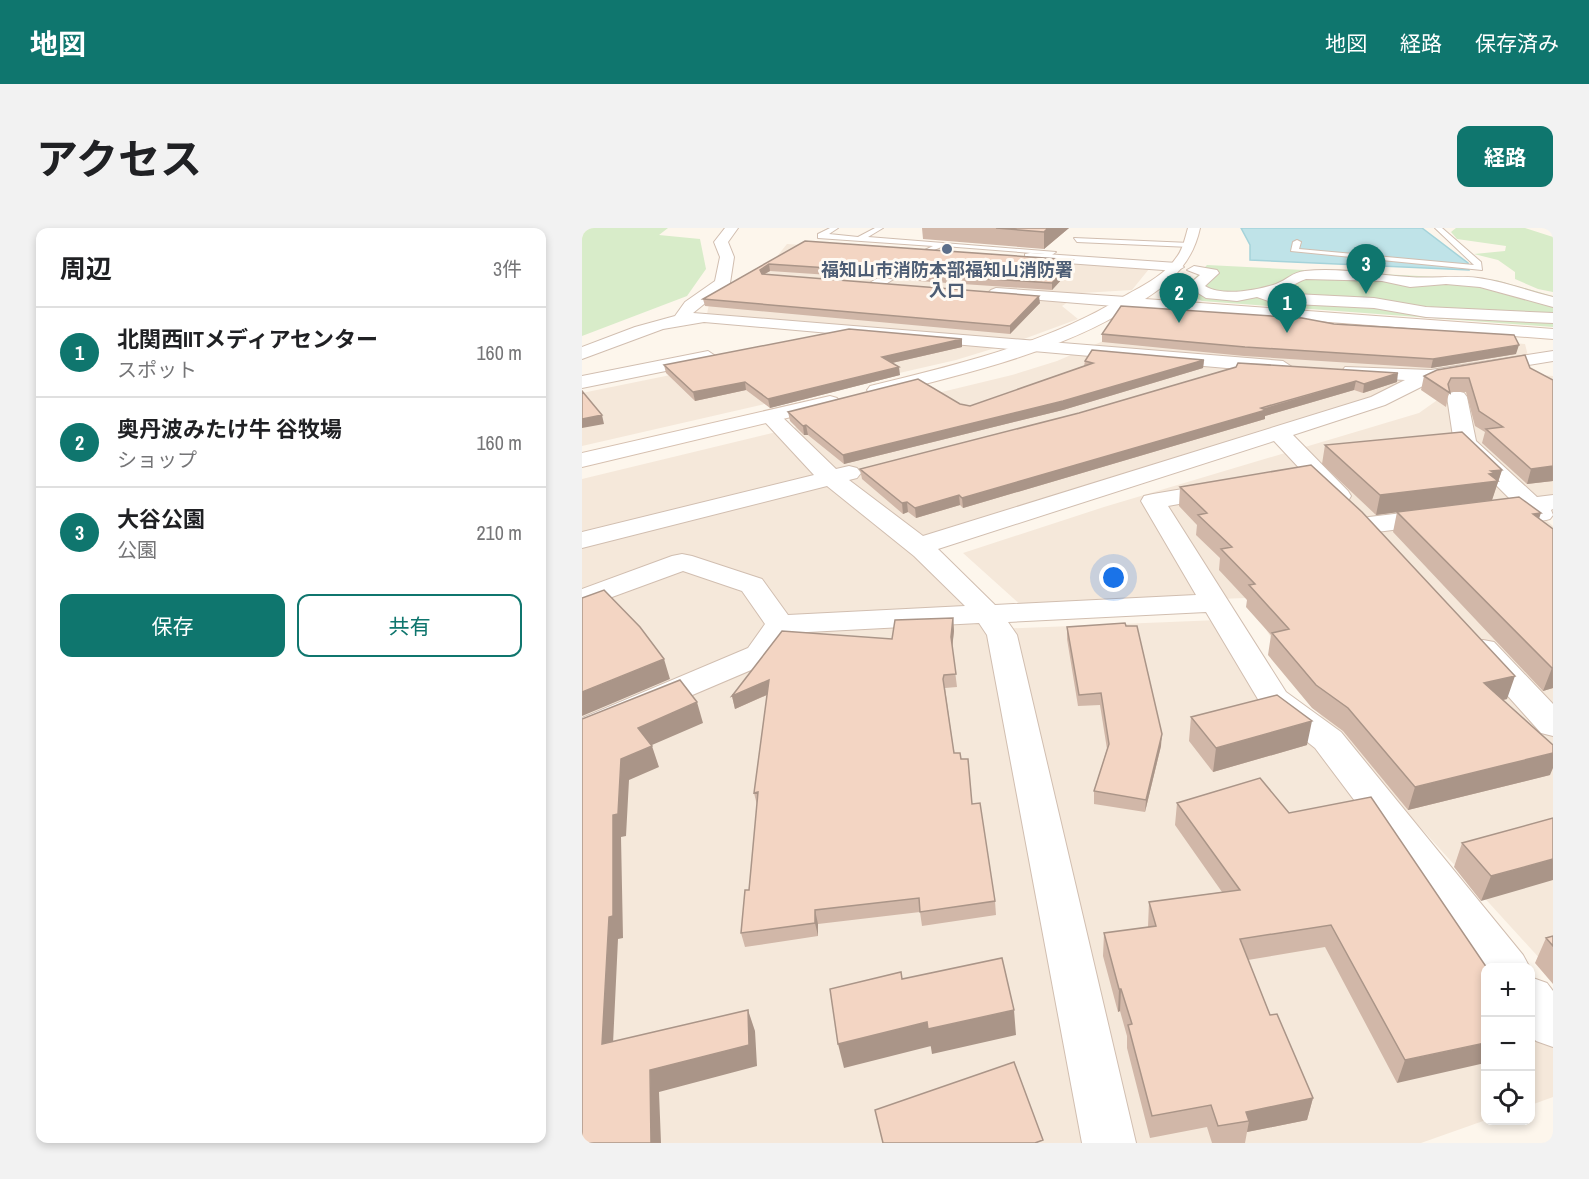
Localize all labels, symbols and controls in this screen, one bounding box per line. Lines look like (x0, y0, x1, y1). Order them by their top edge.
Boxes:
text: 地図 (30, 25, 86, 63)
text: 地図 (1325, 29, 1367, 58)
text: 経路 (1400, 29, 1442, 58)
text: 保存済み (1475, 29, 1559, 58)
button: 経路 (1457, 126, 1553, 187)
text: アクセス (36, 131, 202, 187)
marker: 福知山市消防本部福知山消防署 入口 (940, 242, 954, 256)
pin: 3 (1346, 244, 1386, 294)
text: 周辺 (60, 251, 112, 286)
text: 3件 (493, 255, 522, 282)
place label: 福知山市消防本部福知山消防署 入口 (821, 257, 1073, 303)
pin: 2 (1160, 274, 1198, 323)
pin: 1 (1268, 284, 1306, 333)
text: 北関西IITメディアセンター (117, 324, 378, 354)
text: 1 (75, 339, 84, 366)
text: 160 m (476, 339, 522, 366)
text: スポット (117, 356, 197, 383)
text: 奥丹波みたけ牛 谷牧場 (117, 414, 342, 444)
text: 2 (75, 429, 84, 456)
text: 160 m (476, 429, 522, 456)
text: ショップ (117, 446, 197, 473)
text: 大谷公園 (117, 504, 205, 534)
text: 3 (75, 519, 84, 546)
text: 210 m (476, 519, 522, 546)
text: 公園 (117, 536, 157, 563)
your location (1099, 563, 1128, 592)
button: 保存 (60, 594, 285, 657)
button: 共有 (297, 594, 522, 657)
map controls (1481, 963, 1535, 1125)
button: + (1481, 963, 1535, 1017)
button: − (1481, 1017, 1535, 1071)
button: locate (1481, 1071, 1535, 1125)

